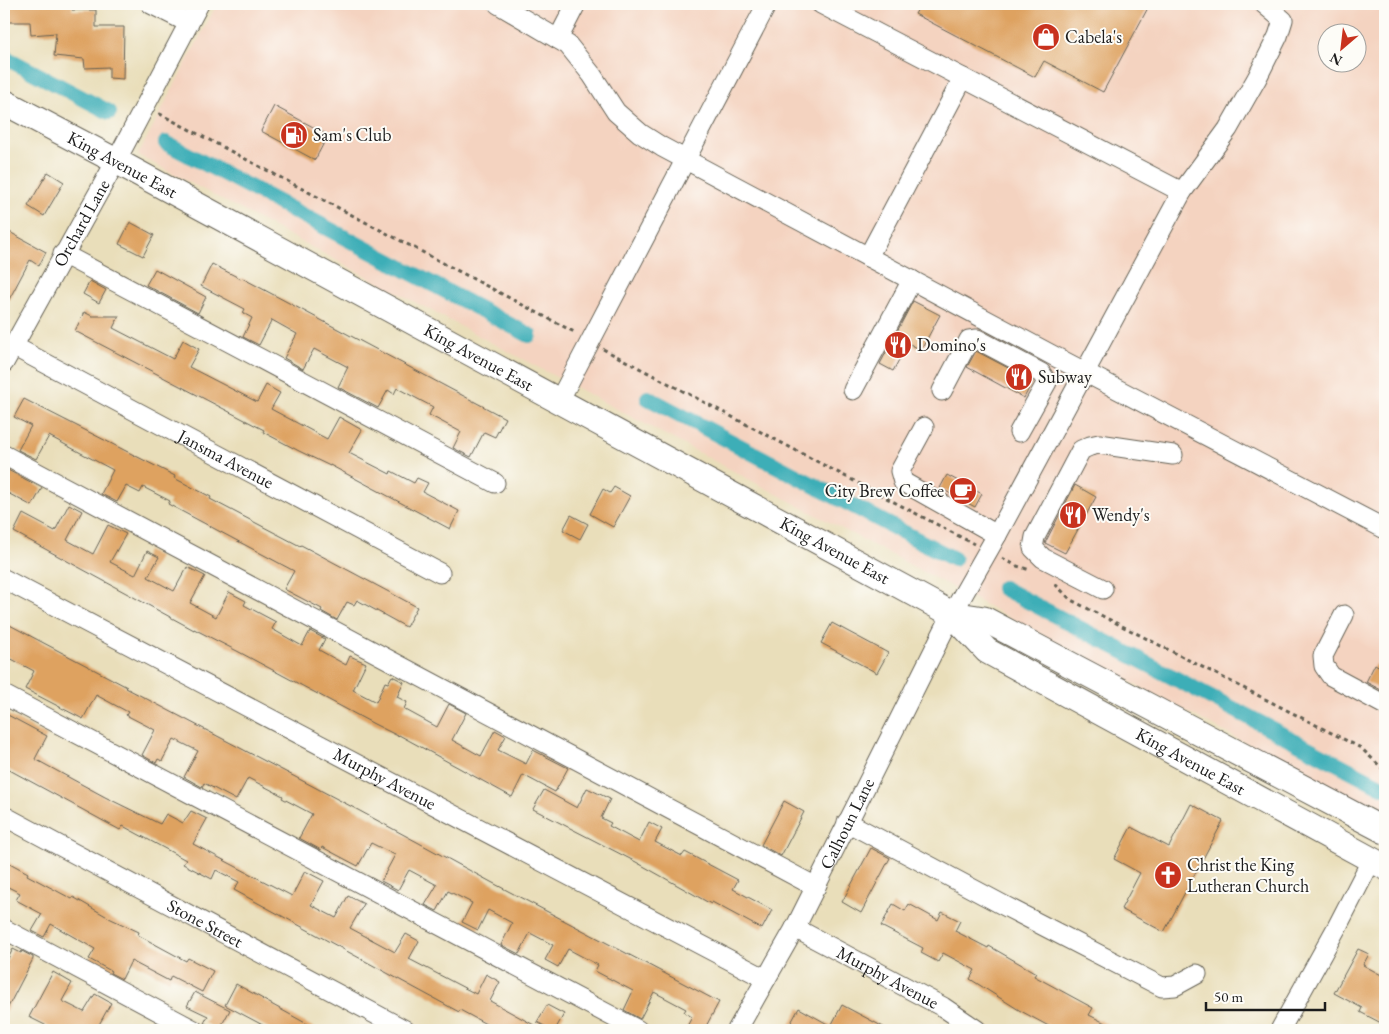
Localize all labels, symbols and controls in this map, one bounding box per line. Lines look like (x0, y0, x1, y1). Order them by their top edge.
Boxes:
shop icon: Cabela's (1031, 22, 1061, 52)
north arrow (1316, 22, 1366, 72)
place label: Cabela's (1065, 25, 1122, 48)
text: N (1326, 49, 1345, 70)
fuel station icon: Sam's Club (279, 120, 309, 150)
place label: Sam's Club (313, 123, 391, 146)
street label: King Avenue East (64, 126, 182, 203)
street label: Orchard Lane (48, 175, 115, 271)
street label: King Avenue East (420, 318, 538, 396)
restaurant icon: Domino's (883, 330, 913, 360)
place label: Domino's (917, 333, 986, 356)
restaurant icon: Subway (1004, 362, 1034, 392)
place label: Subway (1038, 365, 1092, 388)
street label: Jansma Avenue (172, 423, 278, 494)
cafe icon: City Brew Coffee (948, 476, 978, 506)
place label: City Brew Coffee (825, 479, 944, 502)
restaurant icon: Wendy's (1058, 500, 1088, 530)
place label: Wendy's (1092, 503, 1150, 526)
street label: King Avenue East (776, 511, 894, 589)
street label: King Avenue East (1132, 722, 1250, 800)
street label: Murphy Avenue (330, 742, 440, 815)
street label: Calhoun Lane (814, 774, 879, 873)
place label: Christ the King Lutheran Church (1187, 853, 1309, 897)
church icon: Christ the King Lutheran Church (1153, 860, 1183, 890)
street label: Stone Street (163, 893, 248, 953)
street label: Murphy Avenue (833, 940, 943, 1014)
scale bar (1206, 979, 1325, 1011)
text: 50 m (1214, 987, 1243, 1006)

